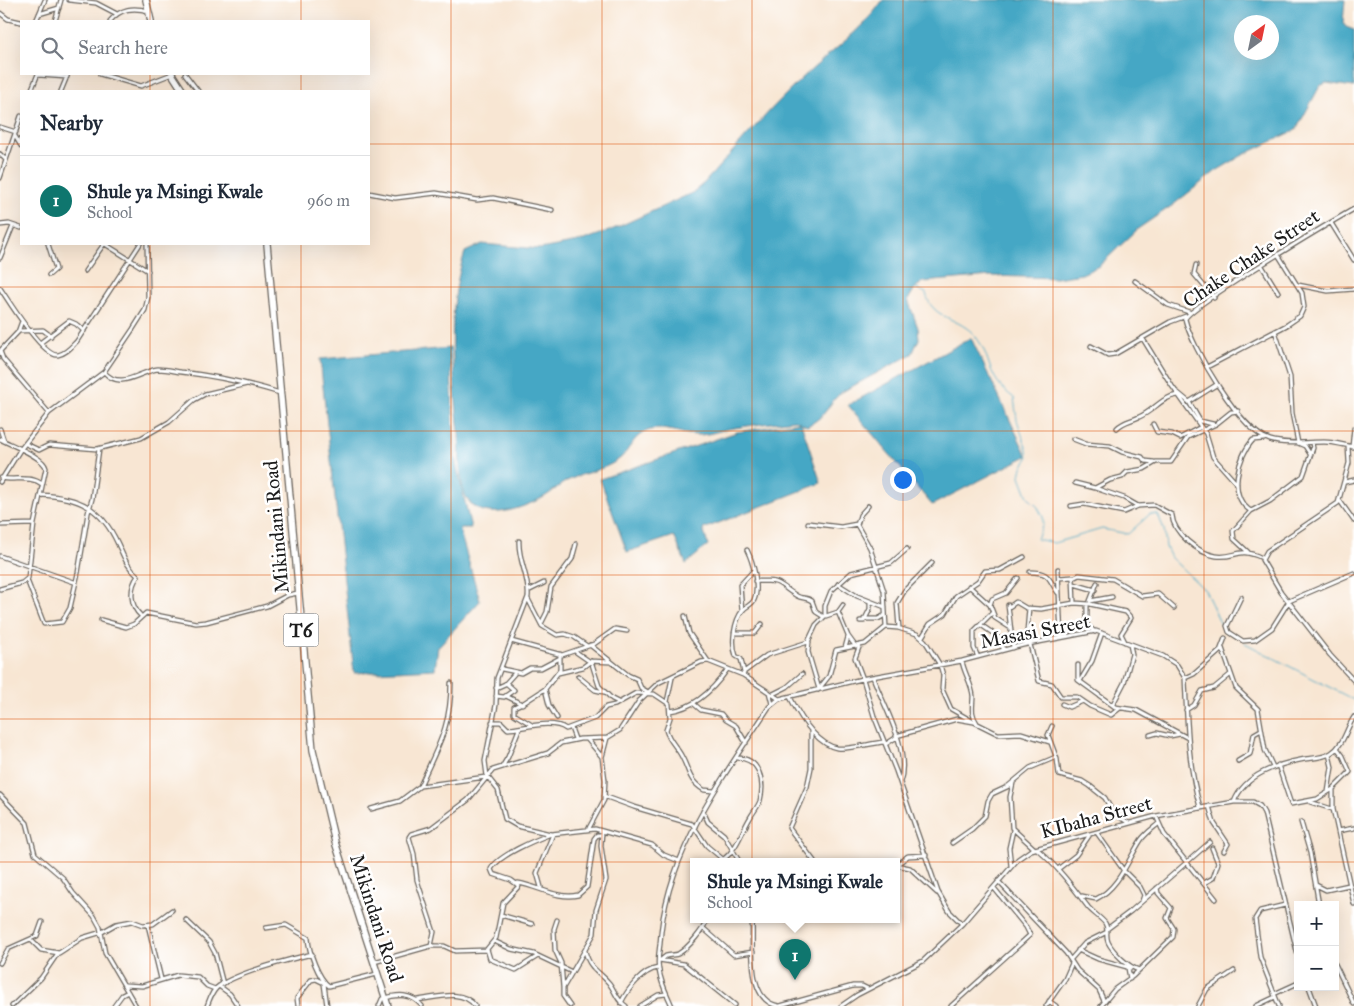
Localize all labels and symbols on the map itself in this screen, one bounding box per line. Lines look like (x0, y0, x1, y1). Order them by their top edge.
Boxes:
north arrow (1234, 15, 1279, 60)
street label: Chake Chake Street (1178, 203, 1324, 313)
street label: Mikindani Road (258, 459, 294, 595)
your location (890, 467, 916, 493)
street label: Masasi Street (978, 609, 1092, 653)
road number: T6 (284, 614, 318, 646)
street label: KIbaha Street (1038, 791, 1154, 843)
street label: Mikindani Road (345, 851, 409, 985)
pin: 1 (779, 939, 811, 980)

